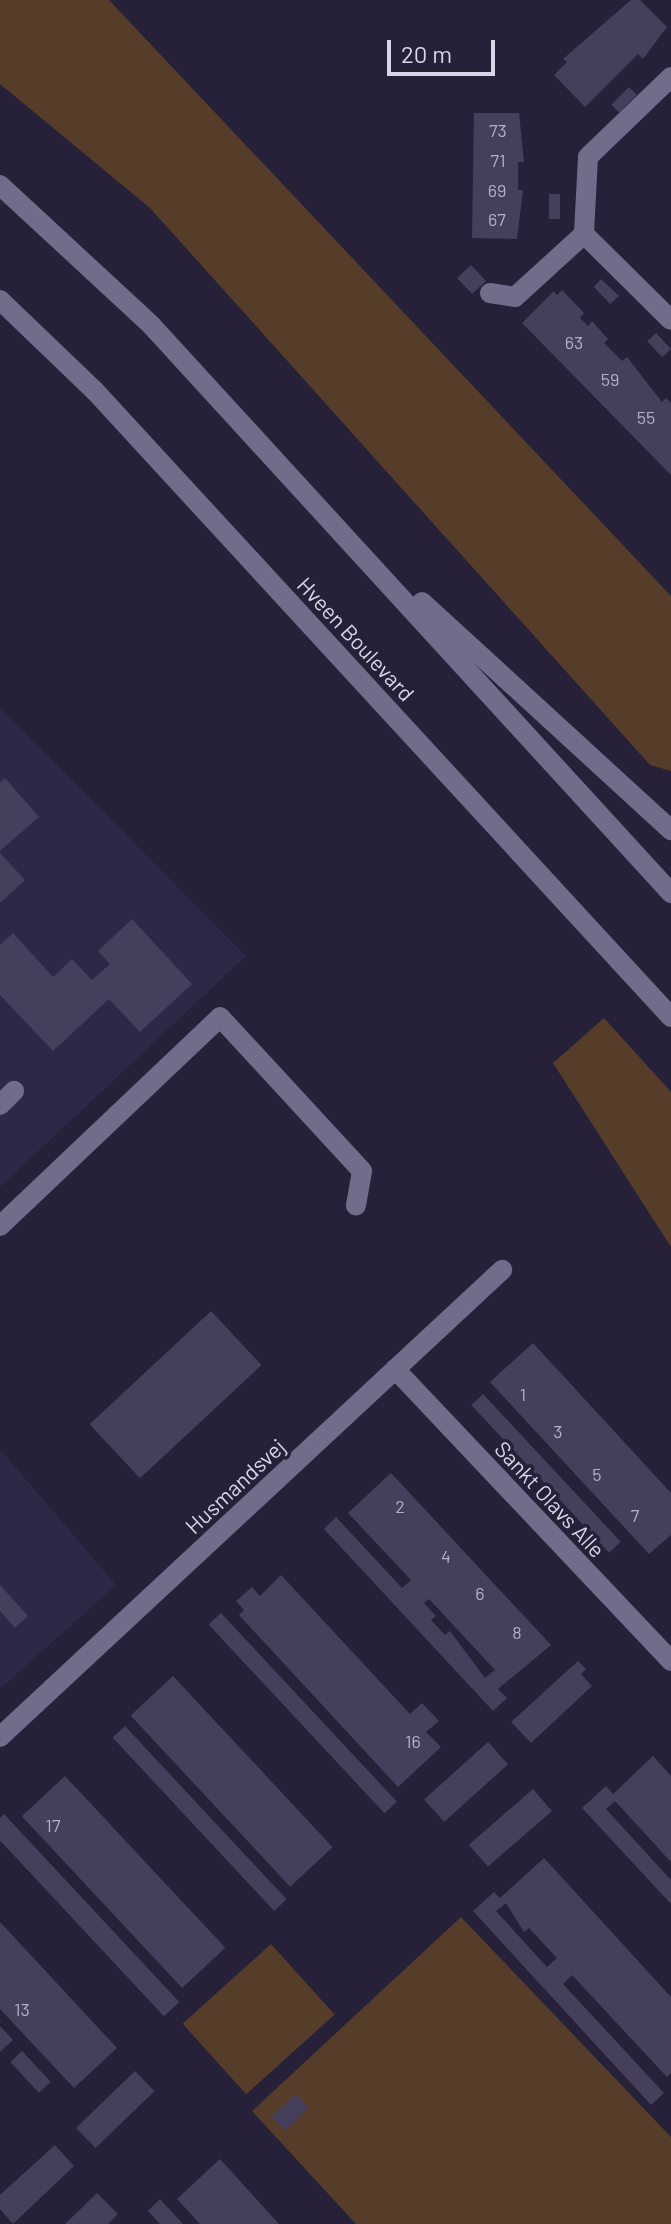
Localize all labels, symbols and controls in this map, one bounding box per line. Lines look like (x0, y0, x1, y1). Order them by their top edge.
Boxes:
scale bar (391, 24, 499, 74)
text: 20 m (401, 39, 452, 68)
house number: 73 (489, 119, 507, 141)
house number: 71 (491, 149, 505, 171)
house number: 69 (488, 179, 506, 201)
house number: 67 (488, 208, 506, 230)
house number: 63 (565, 331, 583, 353)
house number: 59 (601, 368, 619, 390)
house number: 55 (637, 406, 655, 428)
street label: Hveen Boulevard (292, 572, 420, 706)
house number: 1 (520, 1383, 526, 1405)
house number: 3 (553, 1420, 563, 1442)
street label: Husmandsvej (180, 1433, 290, 1539)
street label: Sankt Olavs Alle (489, 1435, 611, 1563)
house number: 5 (592, 1463, 602, 1485)
house number: 2 (395, 1495, 405, 1517)
house number: 7 (631, 1504, 639, 1526)
house number: 4 (441, 1545, 451, 1567)
house number: 6 (475, 1582, 485, 1604)
house number: 8 (512, 1621, 522, 1643)
house number: 16 (405, 1730, 421, 1752)
house number: 17 (46, 1814, 60, 1836)
house number: 13 (14, 1998, 30, 2020)

